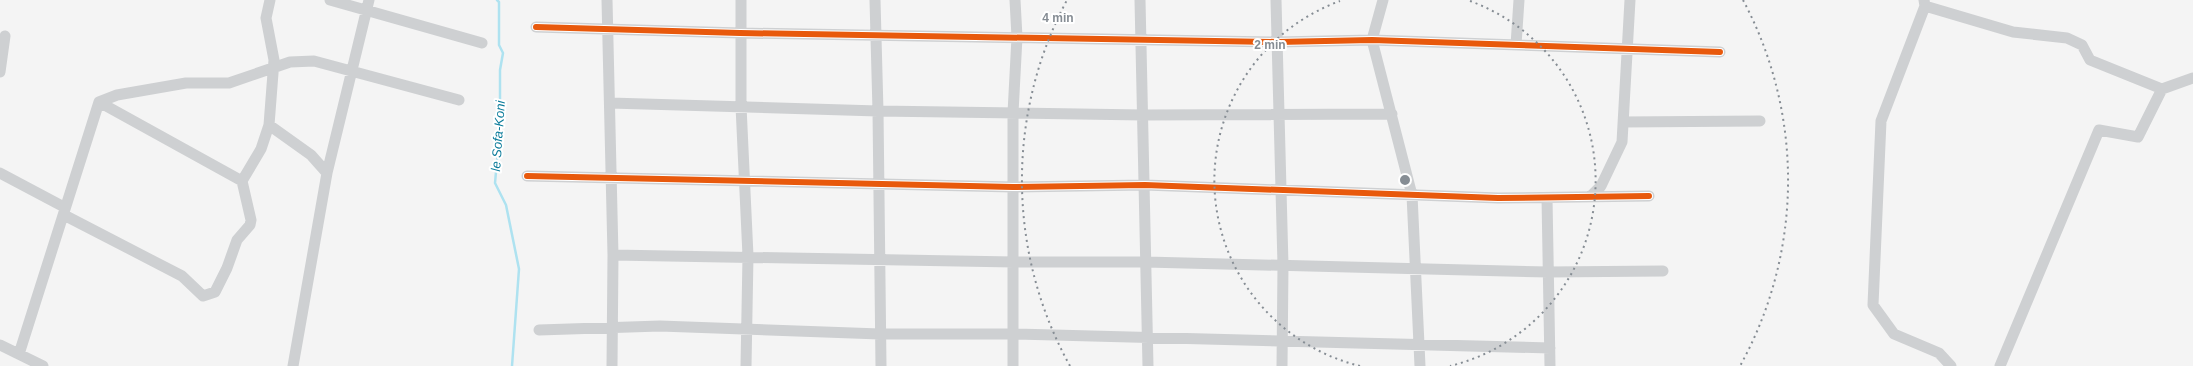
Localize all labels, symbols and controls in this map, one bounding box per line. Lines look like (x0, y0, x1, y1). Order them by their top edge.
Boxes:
text: 4 min (1042, 11, 1074, 25)
text: 2 min (1254, 38, 1286, 52)
water label: le Sofa-Koni (488, 99, 508, 172)
centre of rings (1398, 173, 1412, 187)

